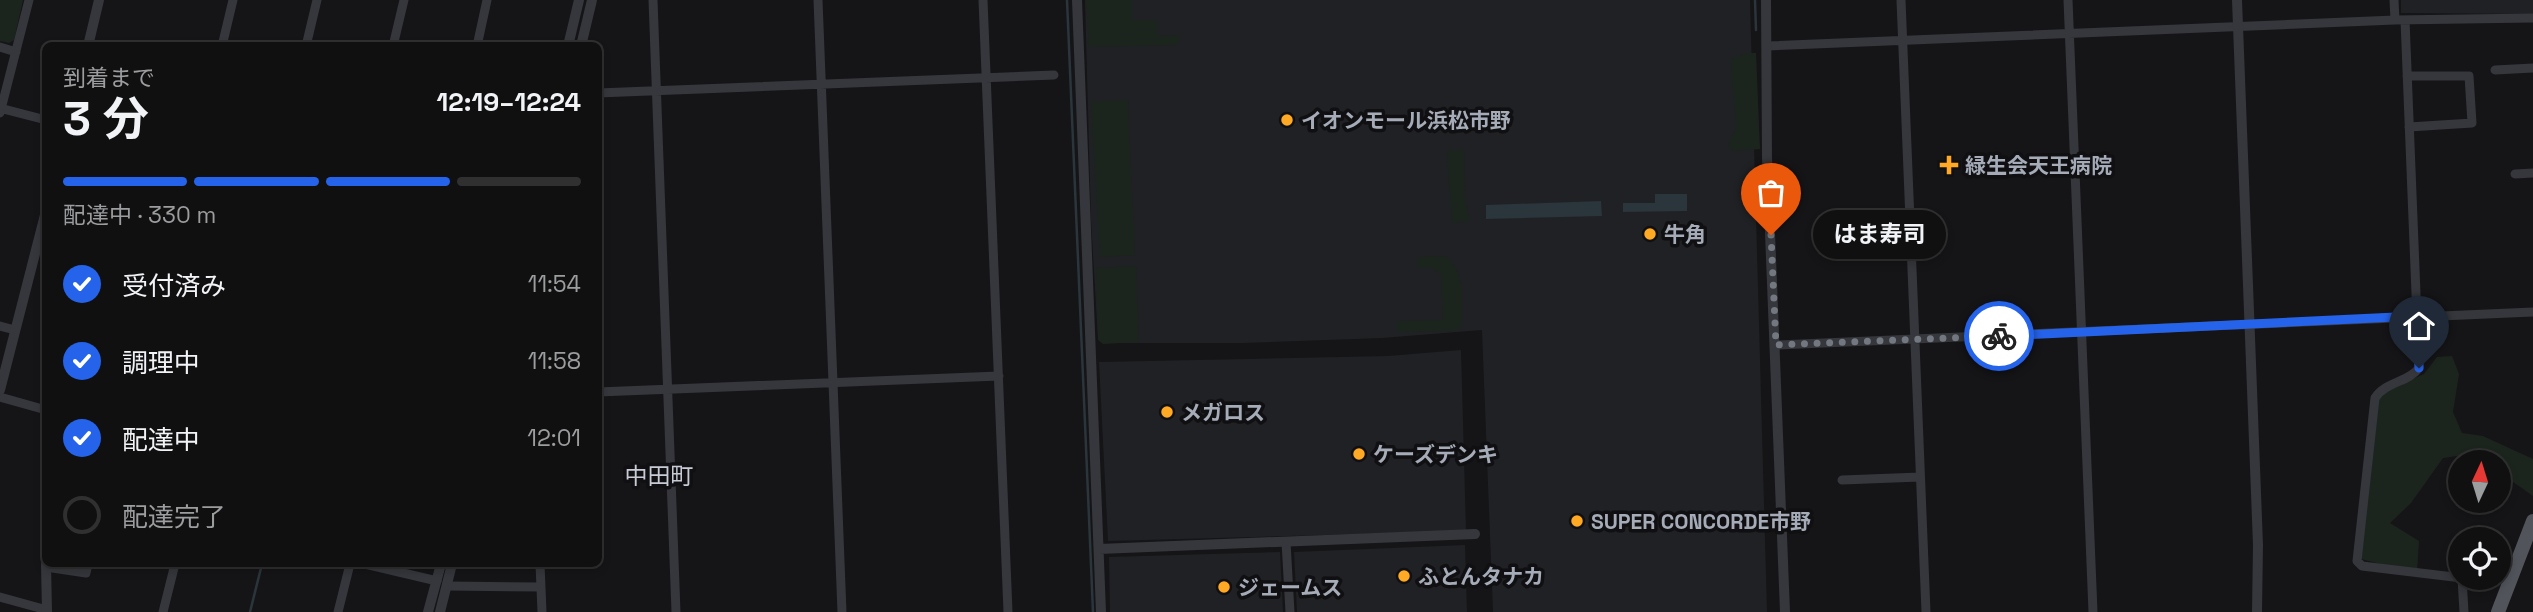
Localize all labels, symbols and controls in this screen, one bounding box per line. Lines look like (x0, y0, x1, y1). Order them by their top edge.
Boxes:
text: 到着まで (63, 63, 155, 93)
text: 12:19–12:24 (437, 85, 581, 119)
text: 3 分 (63, 90, 149, 148)
place label: イオンモール浜松市野 (1301, 107, 1511, 134)
marker: イオンモール浜松市野 (1279, 112, 1295, 128)
place label: 緑生会天王病院 (1965, 152, 2112, 179)
marker: 緑生会天王病院 (1939, 155, 1959, 175)
pin (1741, 163, 1801, 235)
icon: bag (1752, 174, 1790, 212)
text: 配達中 · 330 m (63, 200, 216, 230)
callout: はま寿司 (1813, 210, 1946, 260)
text: はま寿司 (1834, 219, 1926, 249)
place label: 牛角 (1664, 221, 1706, 248)
marker: 牛角 (1642, 226, 1658, 242)
icon: check (63, 265, 101, 303)
text: 受付済み (122, 269, 226, 303)
text: 11:54 (528, 269, 581, 299)
pin (2389, 296, 2449, 368)
courier (1964, 301, 2034, 371)
icon: home (2400, 307, 2438, 345)
icon: bike (1980, 317, 2018, 355)
icon: check (63, 342, 101, 380)
text: 調理中 (122, 346, 200, 380)
text: 11:58 (528, 346, 581, 376)
place label: メガロス (1181, 399, 1265, 426)
marker: メガロス (1159, 404, 1175, 420)
icon: check (63, 419, 101, 457)
text: 配達中 (122, 423, 200, 457)
text: 12:01 (527, 423, 581, 453)
place label: ケーズデンキ (1373, 441, 1498, 468)
marker: ケーズデンキ (1351, 446, 1367, 462)
north arrow (2448, 450, 2511, 513)
map controls (2448, 450, 2511, 590)
district label: 中田町 (625, 461, 694, 491)
text: 配達完了 (122, 500, 226, 534)
place label: SUPER CONCORDE市野 (1591, 508, 1811, 535)
marker: SUPER CONCORDE市野 (1569, 513, 1585, 529)
button: locate (2448, 527, 2511, 590)
place label: ふとんタナカ (1418, 563, 1544, 590)
marker: ふとんタナカ (1396, 568, 1412, 584)
place label: ジェームス (1238, 574, 1342, 601)
marker: ジェームス (1216, 579, 1232, 595)

